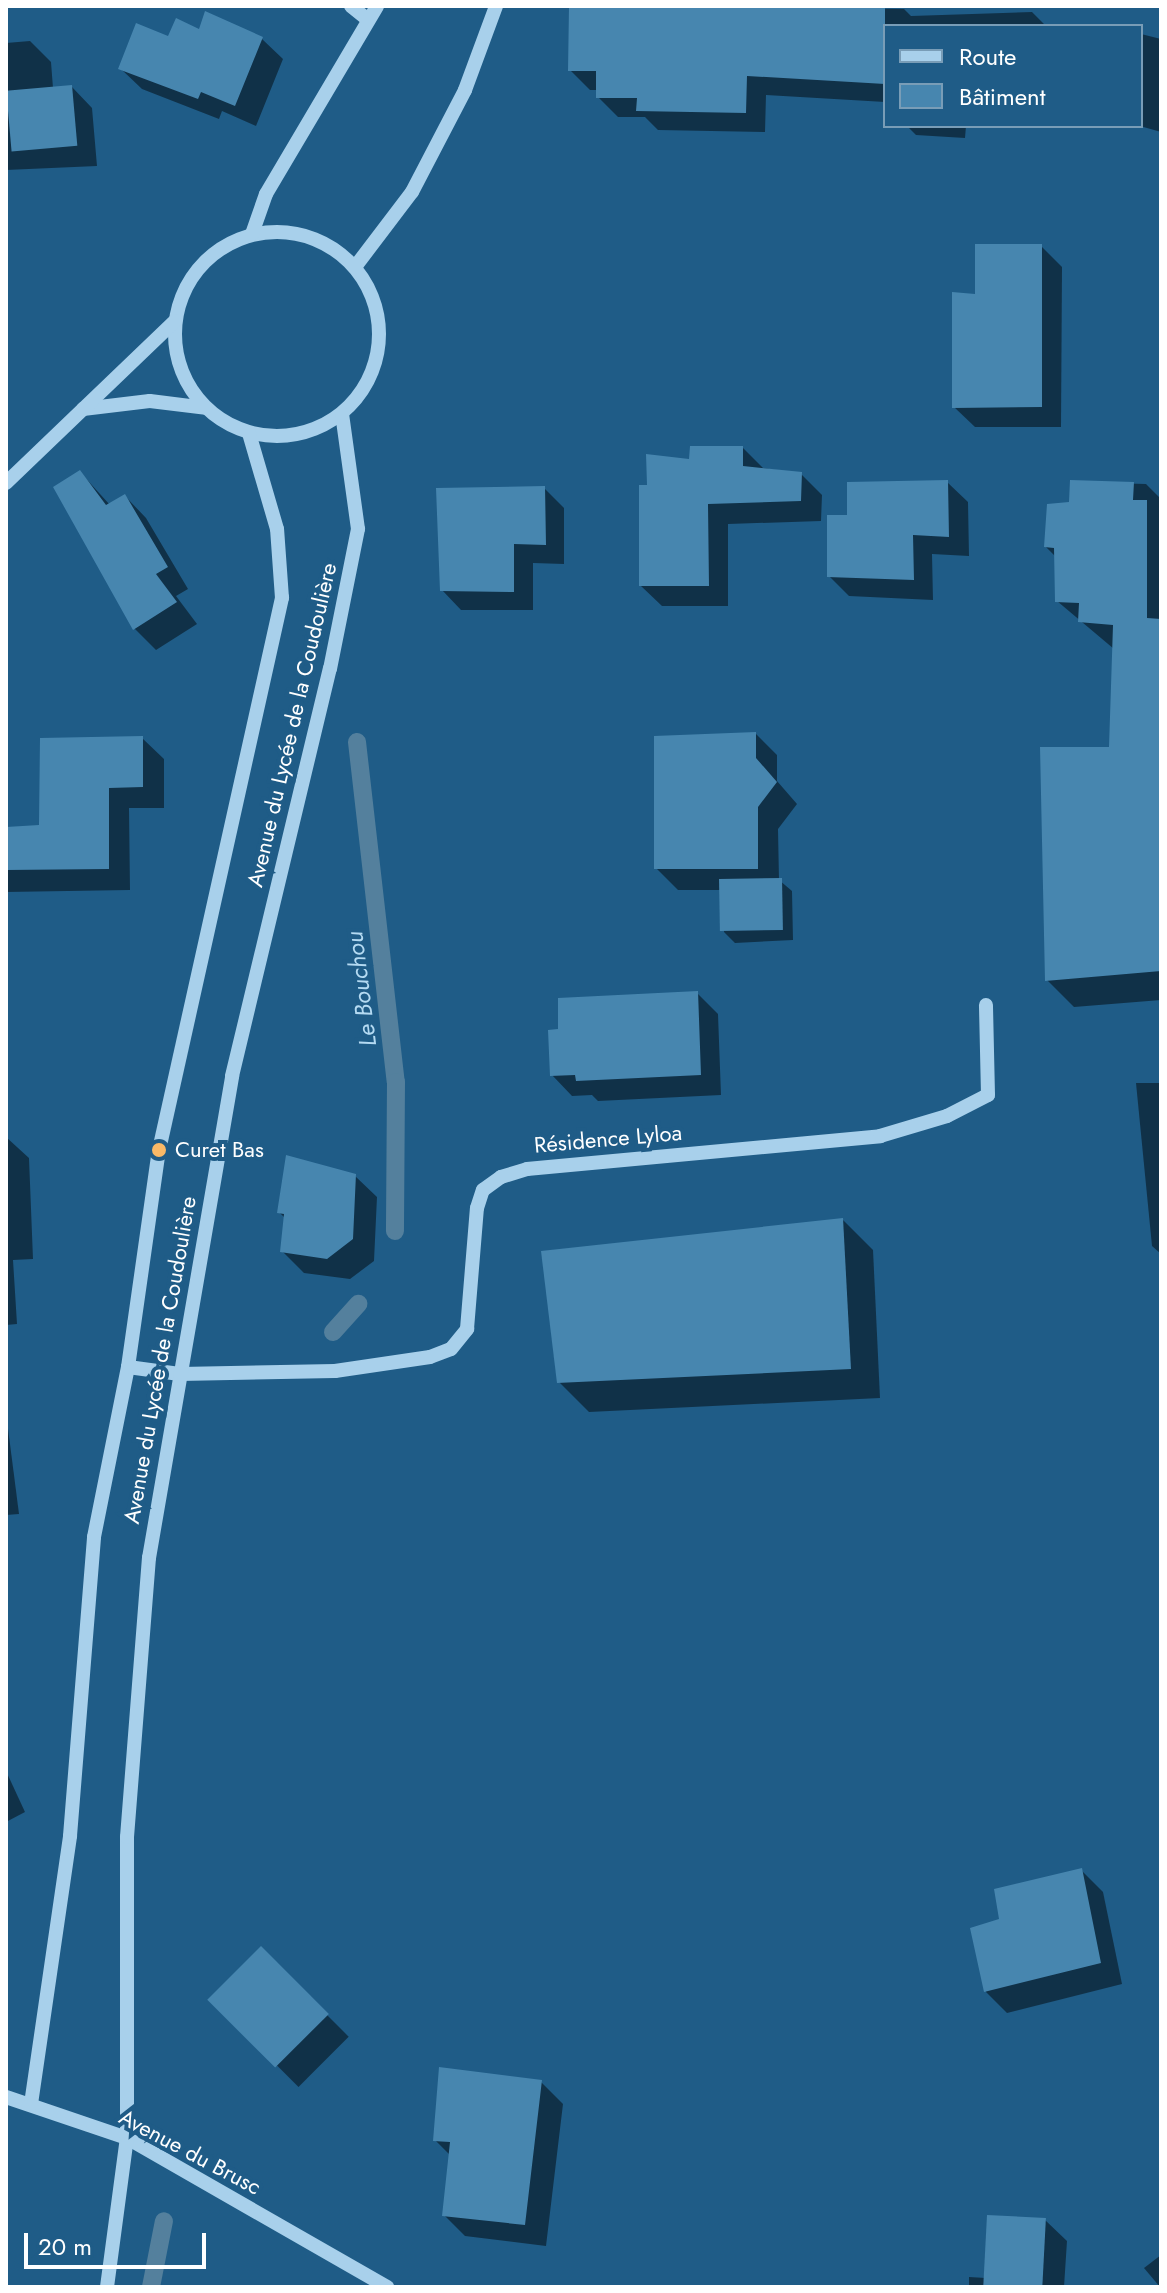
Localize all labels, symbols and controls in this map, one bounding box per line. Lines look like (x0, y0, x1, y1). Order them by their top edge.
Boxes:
legend (883, 24, 1143, 128)
text: Route (959, 39, 1016, 74)
text: Bâtiment (959, 79, 1045, 114)
street label: Avenue du Lycée de la Coudoulière (242, 560, 342, 890)
water label: Le Bouchou (340, 930, 382, 1048)
street label: Résidence Lyloa (533, 1119, 683, 1159)
place label: Curet Bas (175, 1137, 264, 1163)
marker: Curet Bas (150, 1141, 168, 1159)
street label: Avenue du Lycée de la Coudoulière (118, 1194, 202, 1526)
street label: Avenue du Brusc (115, 2104, 265, 2200)
scale bar (28, 2217, 210, 2267)
text: 20 m (38, 2229, 92, 2264)

